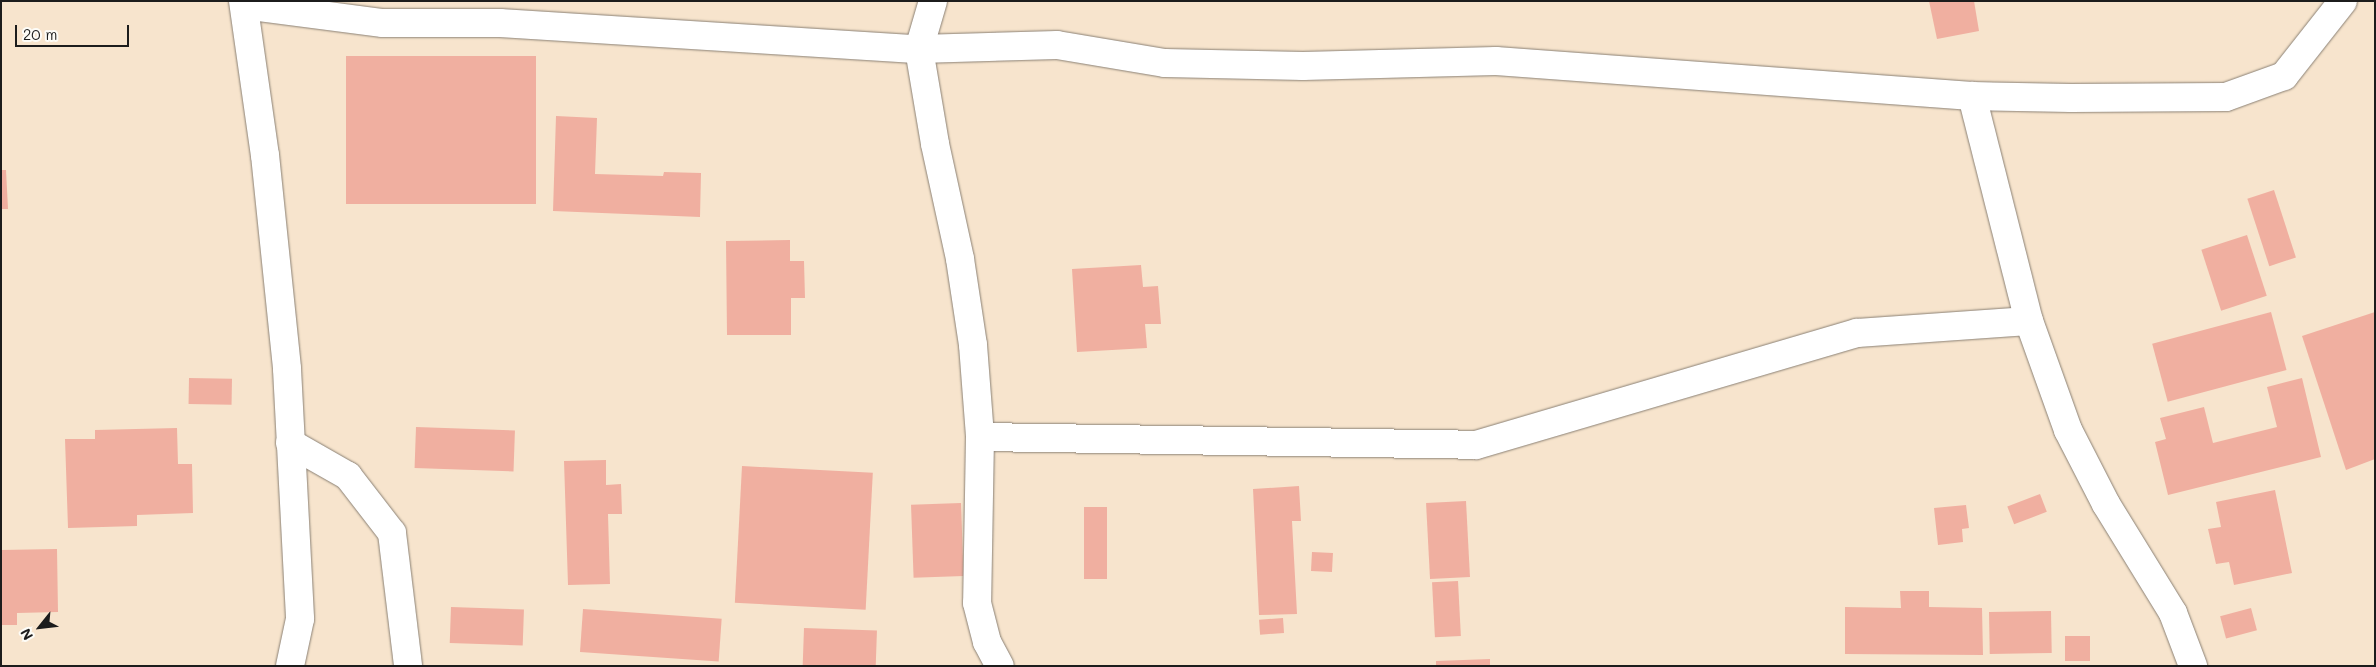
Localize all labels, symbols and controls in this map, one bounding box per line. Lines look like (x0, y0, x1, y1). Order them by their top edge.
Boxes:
scale bar (18, 15, 131, 47)
text: 20 m (23, 24, 57, 44)
north arrow (15, 602, 65, 652)
text: N (16, 625, 37, 644)

